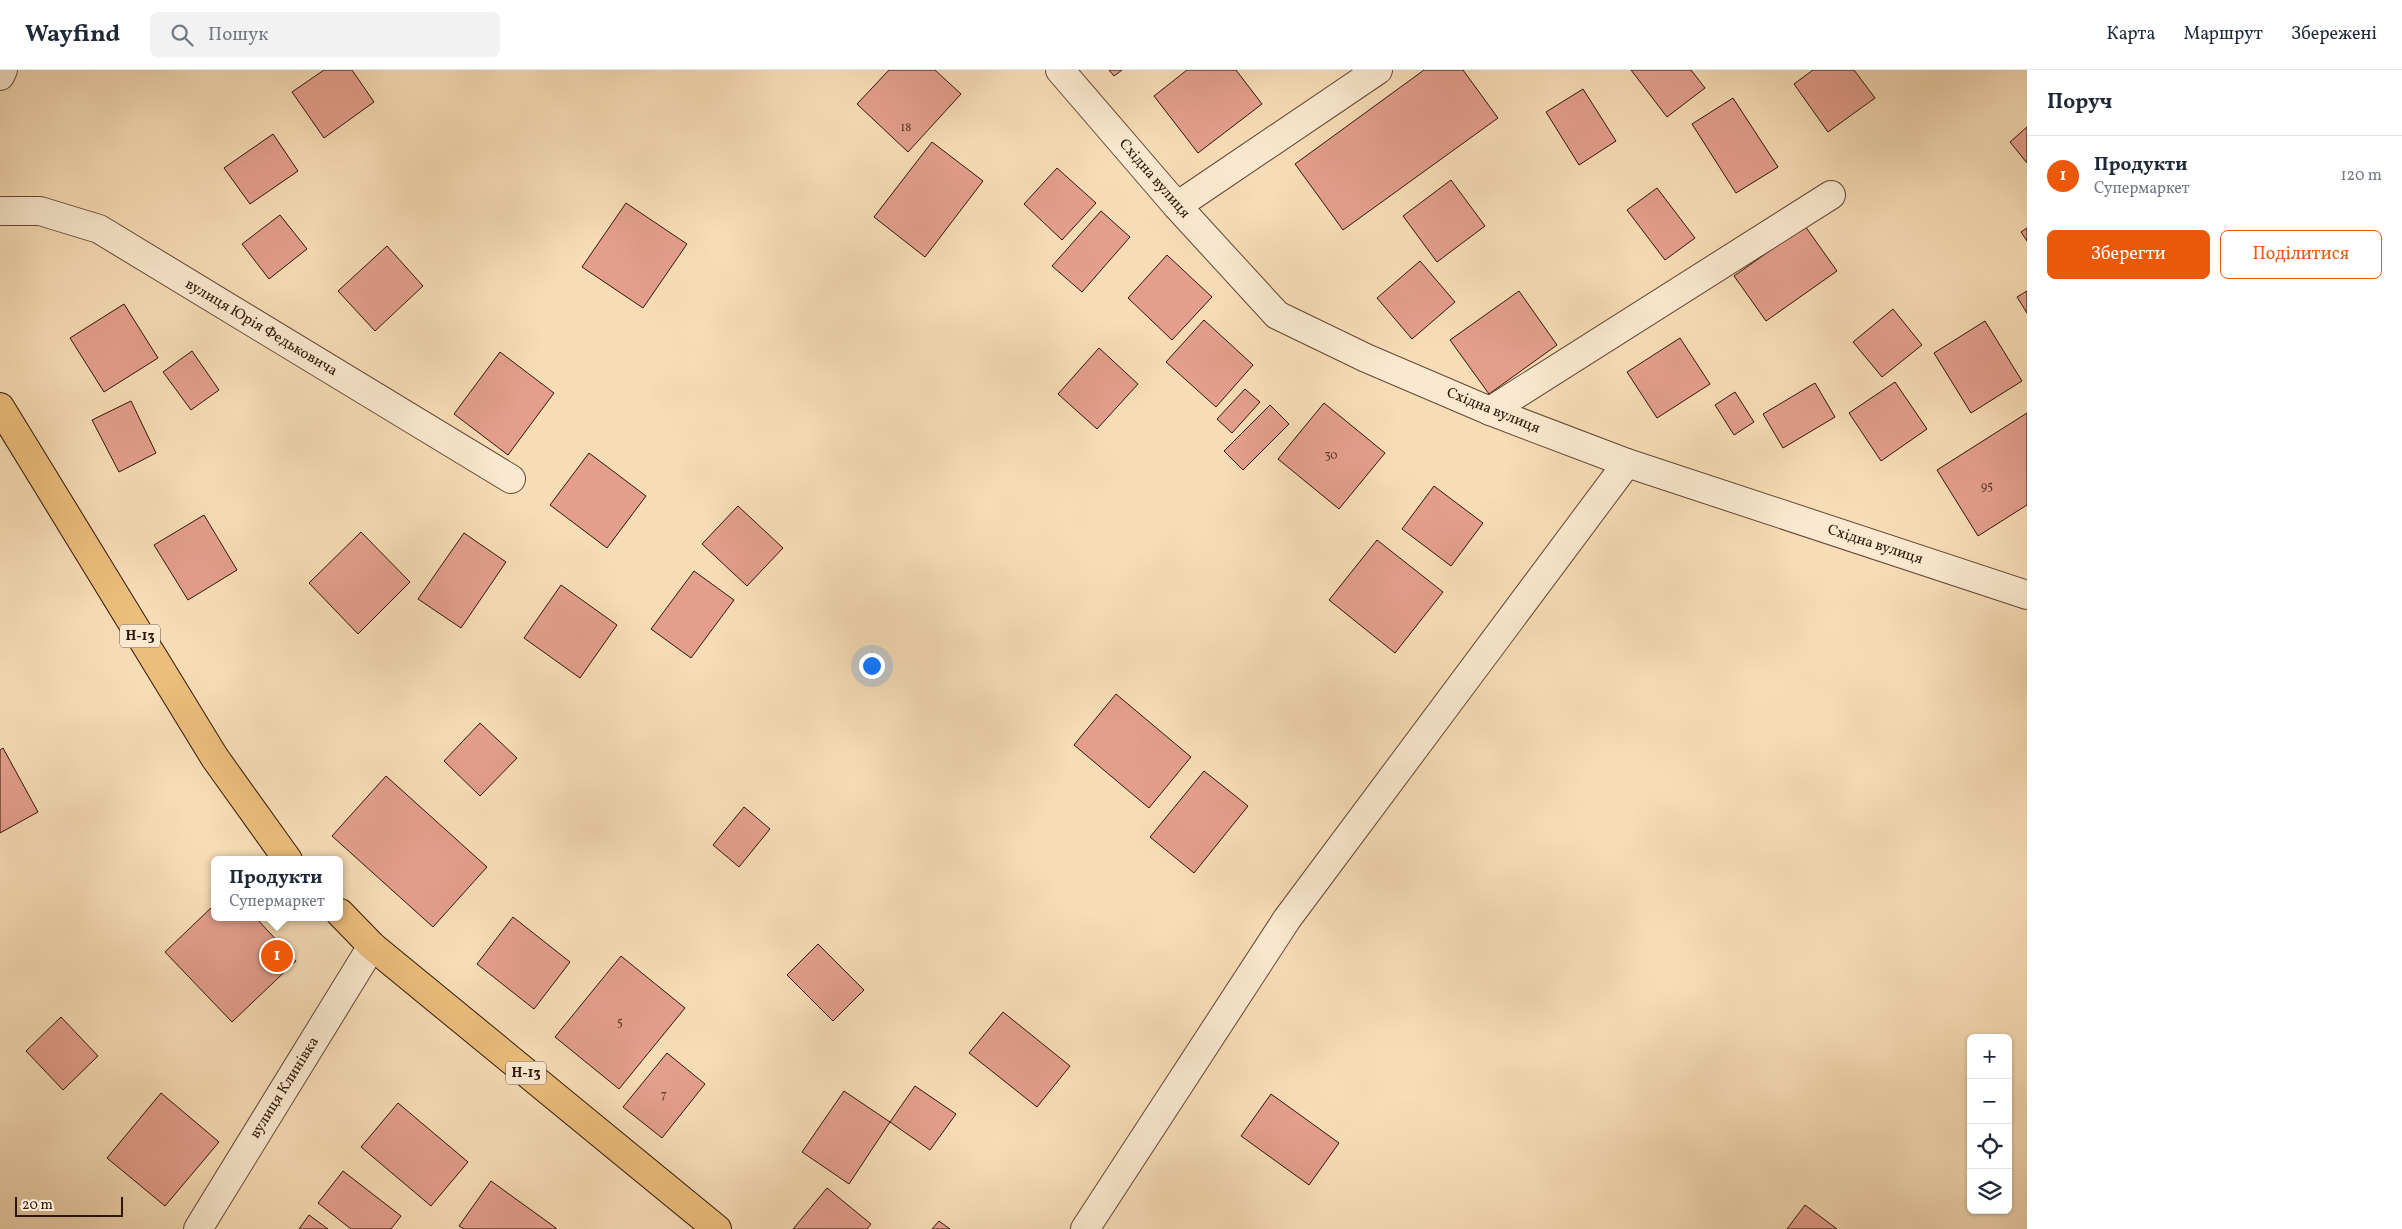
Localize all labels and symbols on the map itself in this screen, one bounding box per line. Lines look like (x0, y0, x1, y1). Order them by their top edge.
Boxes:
house number: 18 (901, 120, 911, 136)
street label: Східна вулиця (1113, 135, 1195, 224)
street label: вулиця Юрія Федьковича (181, 274, 341, 382)
street label: Східна вулиця (1443, 383, 1543, 439)
house number: 30 (1324, 448, 1338, 464)
house number: 95 (1981, 479, 1993, 495)
street label: Східна вулиця (1825, 520, 1926, 570)
road number: Н-13 (120, 624, 160, 648)
your location (859, 653, 885, 679)
pin: 1 (261, 937, 293, 975)
house number: 5 (617, 1015, 623, 1031)
street label: вулиця Клинівка (245, 1033, 325, 1143)
road number: Н-13 (506, 1061, 546, 1084)
house number: 7 (661, 1087, 667, 1103)
scale bar (15, 1194, 122, 1217)

